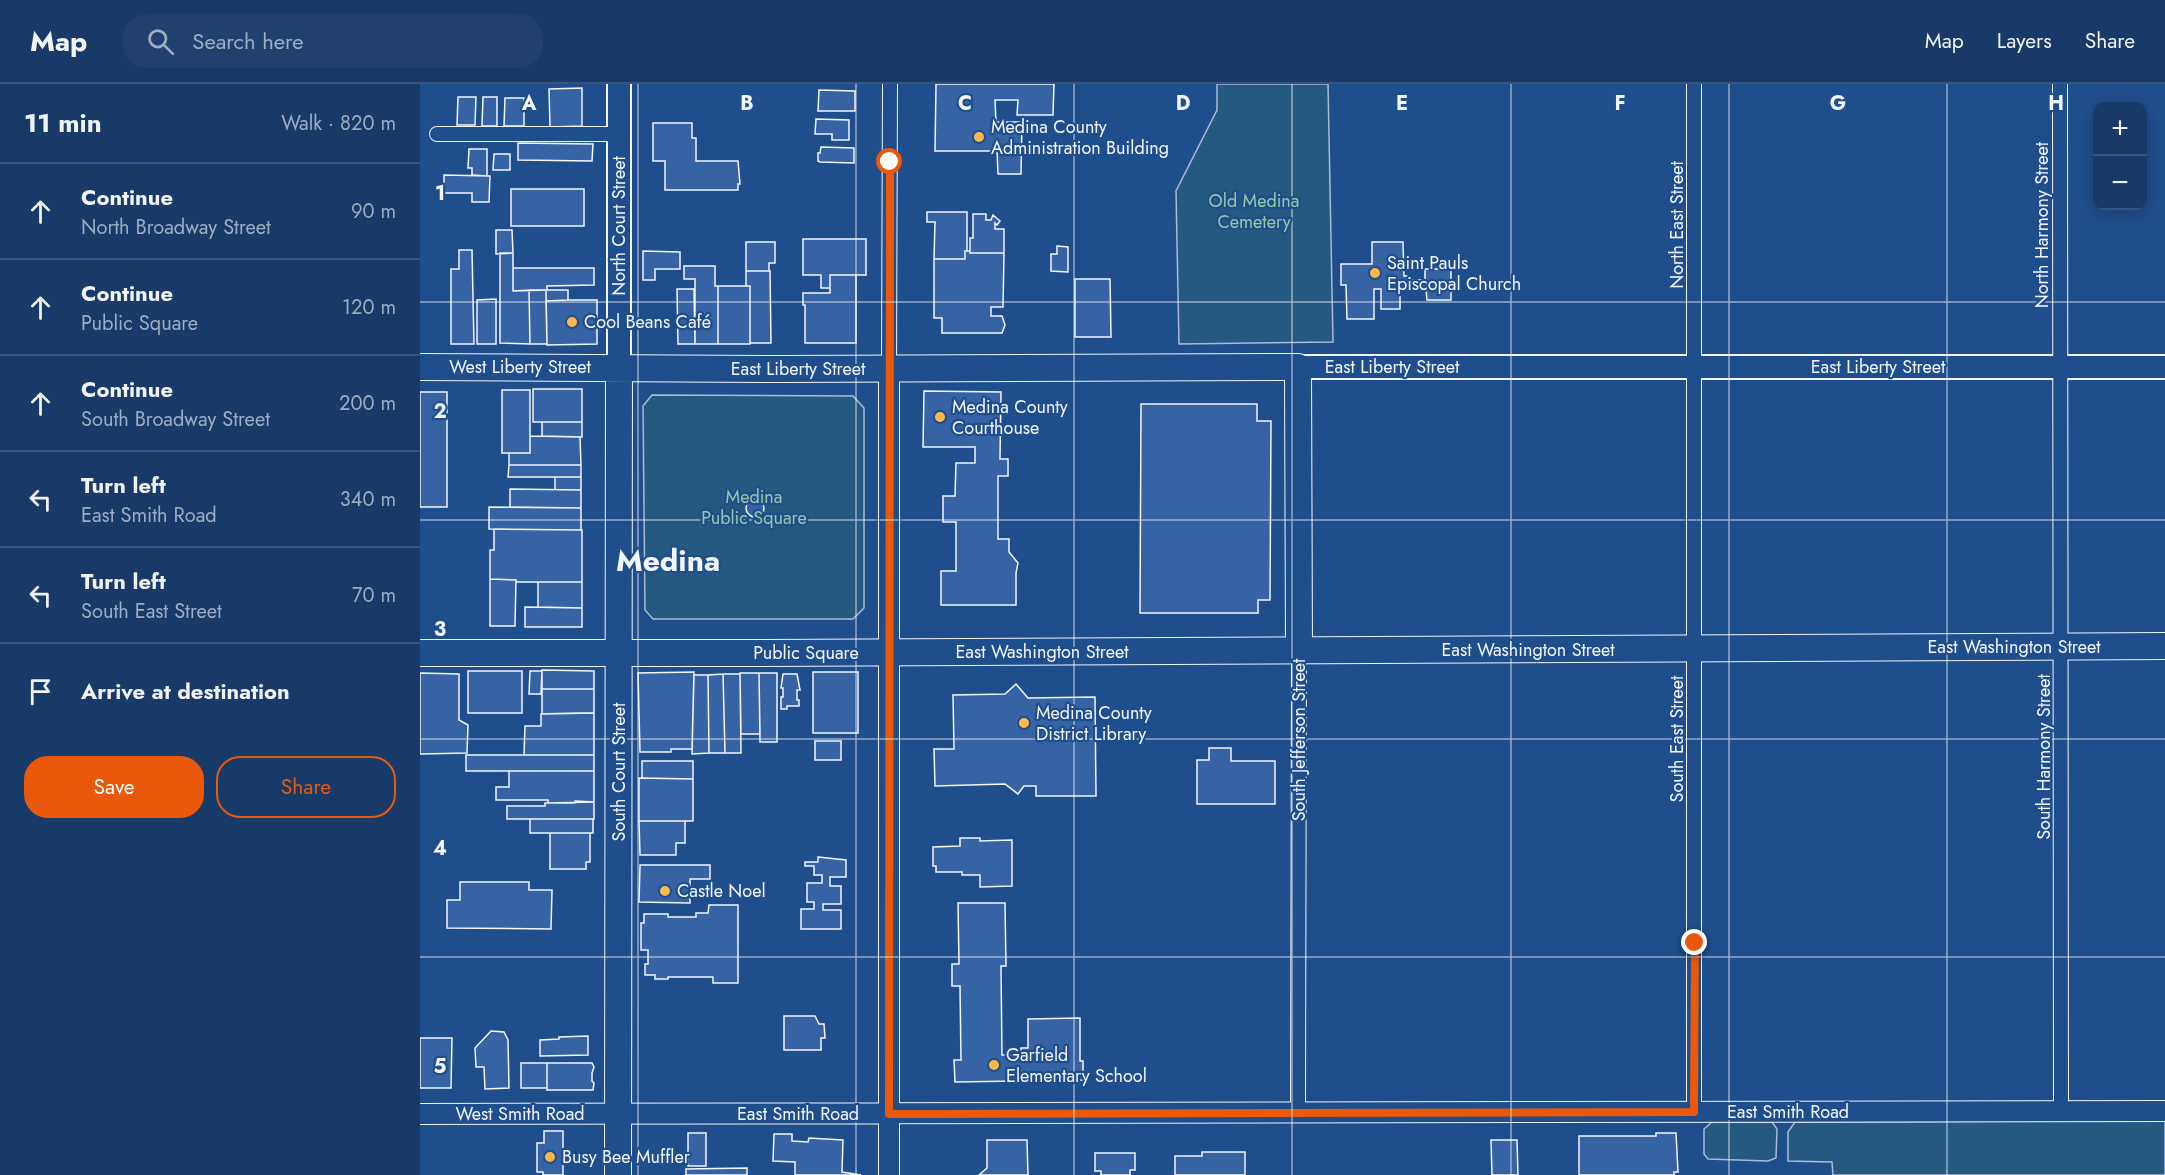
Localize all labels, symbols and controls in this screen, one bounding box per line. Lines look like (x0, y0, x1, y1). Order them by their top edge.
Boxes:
search box (123, 14, 543, 68)
text: Map (30, 21, 87, 62)
icon: search (144, 25, 177, 58)
text: Search here (192, 25, 304, 57)
text: Map (1925, 26, 1964, 56)
text: Layers (1997, 26, 2052, 56)
text: Share (2085, 26, 2135, 56)
text: A (521, 89, 537, 118)
text: B (740, 89, 754, 118)
text: C (958, 89, 972, 118)
text: D (1176, 89, 1190, 118)
text: E (1396, 89, 1408, 118)
text: F (1614, 89, 1626, 118)
text: G (1830, 89, 1846, 118)
text: H (2048, 89, 2064, 118)
map controls (2093, 102, 2147, 210)
button: + (2093, 102, 2147, 156)
text: 11 min (24, 104, 102, 142)
text: Walk · 820 m (281, 109, 396, 138)
place label: Medina County Administration Building (991, 114, 1169, 161)
marker: Medina County Administration Building (972, 130, 986, 144)
street label: North Harmony Street (2029, 141, 2055, 308)
route start (876, 148, 902, 174)
street label: North Court Street (606, 156, 632, 296)
button: − (2093, 156, 2147, 210)
street label: North East Street (1664, 161, 1690, 289)
text: 1 (435, 179, 445, 208)
text: Continue (81, 181, 173, 213)
park label: Old Medina Cemetery (1209, 188, 1299, 235)
icon: ahead (24, 195, 57, 228)
text: 90 m (351, 197, 396, 226)
text: North Broadway Street (81, 213, 271, 242)
place label: Saint Pauls Episcopal Church (1387, 250, 1521, 297)
marker: Saint Pauls Episcopal Church (1368, 266, 1382, 280)
text: Continue (81, 277, 173, 309)
icon: ahead (24, 291, 57, 324)
text: 120 m (342, 293, 396, 322)
text: Public Square (81, 309, 198, 338)
place label: Cool Beans Café (584, 309, 711, 335)
marker: Cool Beans Café (565, 315, 579, 329)
street label: West Liberty Street (449, 354, 592, 380)
street label: East Liberty Street (1325, 354, 1460, 380)
street label: East Liberty Street (1811, 354, 1946, 380)
street label: East Liberty Street (731, 356, 866, 382)
text: Continue (81, 373, 173, 405)
icon: ahead (24, 387, 57, 420)
text: 200 m (339, 389, 396, 418)
place label: Medina County Courthouse (952, 394, 1068, 441)
text: 2 (433, 397, 447, 426)
text: South Broadway Street (81, 405, 270, 434)
marker: Medina County Courthouse (933, 410, 947, 424)
text: Turn left (81, 469, 166, 501)
icon: left (24, 483, 57, 516)
park label: Medina Public Square (701, 484, 807, 531)
text: 340 m (340, 485, 396, 514)
text: East Smith Road (81, 501, 217, 530)
district label: Medina (616, 539, 720, 582)
text: Turn left (81, 565, 166, 597)
icon: left (24, 579, 57, 612)
text: 70 m (352, 581, 396, 610)
text: South East Street (81, 597, 222, 626)
text: 3 (434, 615, 446, 644)
street label: East Washington Street (1927, 634, 2101, 660)
street label: East Washington Street (1441, 637, 1615, 663)
street label: East Washington Street (955, 639, 1129, 665)
street label: Public Square (753, 640, 859, 666)
street label: South Jefferson Street (1286, 658, 1312, 821)
street label: South Harmony Street (2031, 674, 2057, 840)
icon: arrive (24, 675, 57, 708)
text: Arrive at destination (81, 675, 290, 707)
street label: South East Street (1664, 675, 1690, 802)
place label: Medina County District Library (1036, 700, 1152, 747)
street label: South Court Street (606, 702, 632, 841)
marker: Medina County District Library (1017, 716, 1031, 730)
button: Save (24, 756, 204, 818)
button: Share (216, 756, 396, 818)
text: 4 (433, 834, 447, 863)
place label: Castle Noel (677, 878, 766, 904)
marker: Castle Noel (658, 884, 672, 898)
route end (1681, 929, 1707, 955)
place label: Garfield Elementary School (1006, 1042, 1147, 1089)
text: 5 (434, 1052, 447, 1081)
marker: Garfield Elementary School (987, 1058, 1001, 1072)
street label: East Smith Road (1727, 1099, 1849, 1125)
street label: West Smith Road (455, 1101, 585, 1127)
street label: East Smith Road (737, 1101, 859, 1127)
place label: Busy Bee Muffler (562, 1144, 691, 1170)
marker: Busy Bee Muffler (543, 1150, 557, 1164)

